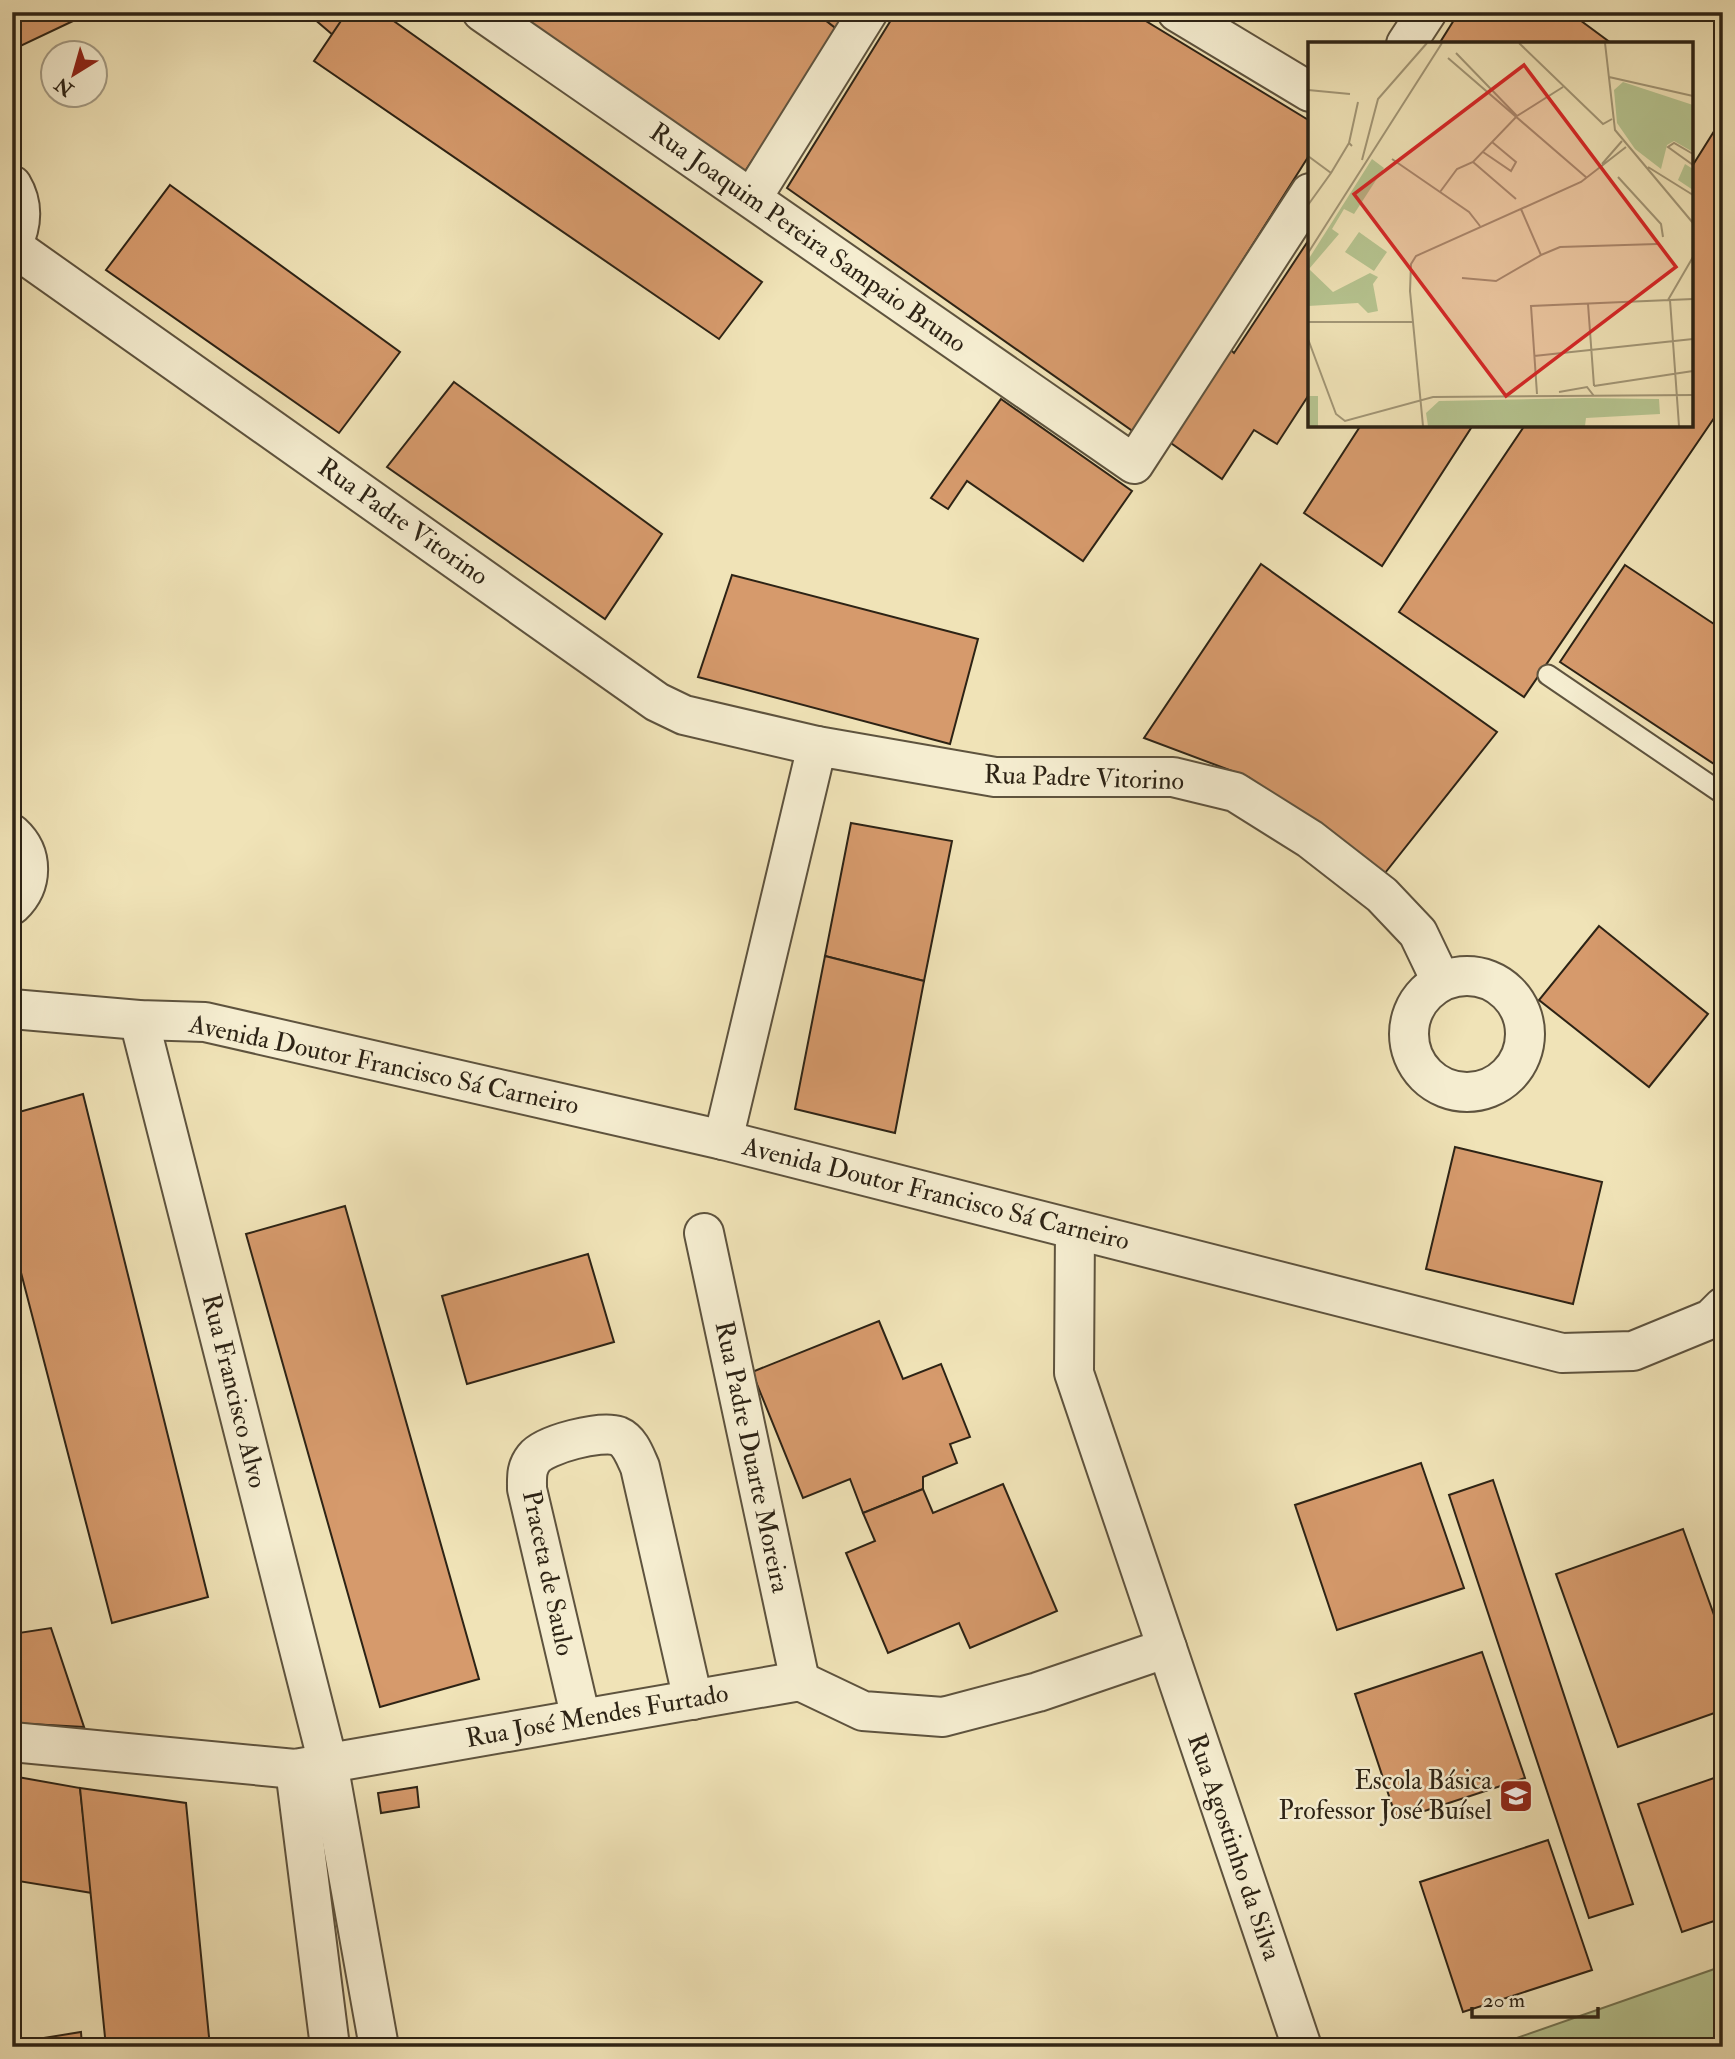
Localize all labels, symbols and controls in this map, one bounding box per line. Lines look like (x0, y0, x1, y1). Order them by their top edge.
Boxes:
north arrow (38, 38, 108, 108)
inset map (1308, 42, 1693, 427)
text: N (50, 71, 79, 102)
street label: Rua Joaquim Pereira Sampaio Bruno (643, 116, 972, 361)
street label: Rua Padre Vitorino (312, 451, 494, 593)
street label: Rua Padre Vitorino (983, 759, 1185, 797)
street label: Avenida Doutor Francisco Sá Carneiro (185, 1008, 582, 1122)
street label: Avenida Doutor Francisco Sá Carneiro (738, 1130, 1133, 1258)
street label: Rua Francisco Alvo (194, 1291, 274, 1491)
street label: Rua Padre Duarte Moreira (708, 1318, 796, 1596)
street label: Praceta de Saulo (515, 1487, 581, 1659)
street label: Rua José Mendes Furtado (463, 1677, 731, 1755)
street label: Rua Agostinho da Silva (1180, 1729, 1288, 1965)
place label: Escola Básica Professor José Buísel (1279, 1765, 1492, 1827)
school or university icon: Escola Básica Professor José Buísel (1497, 1777, 1535, 1815)
scale bar (1472, 1975, 1598, 2019)
text: 20 m (1483, 1987, 1525, 2014)

